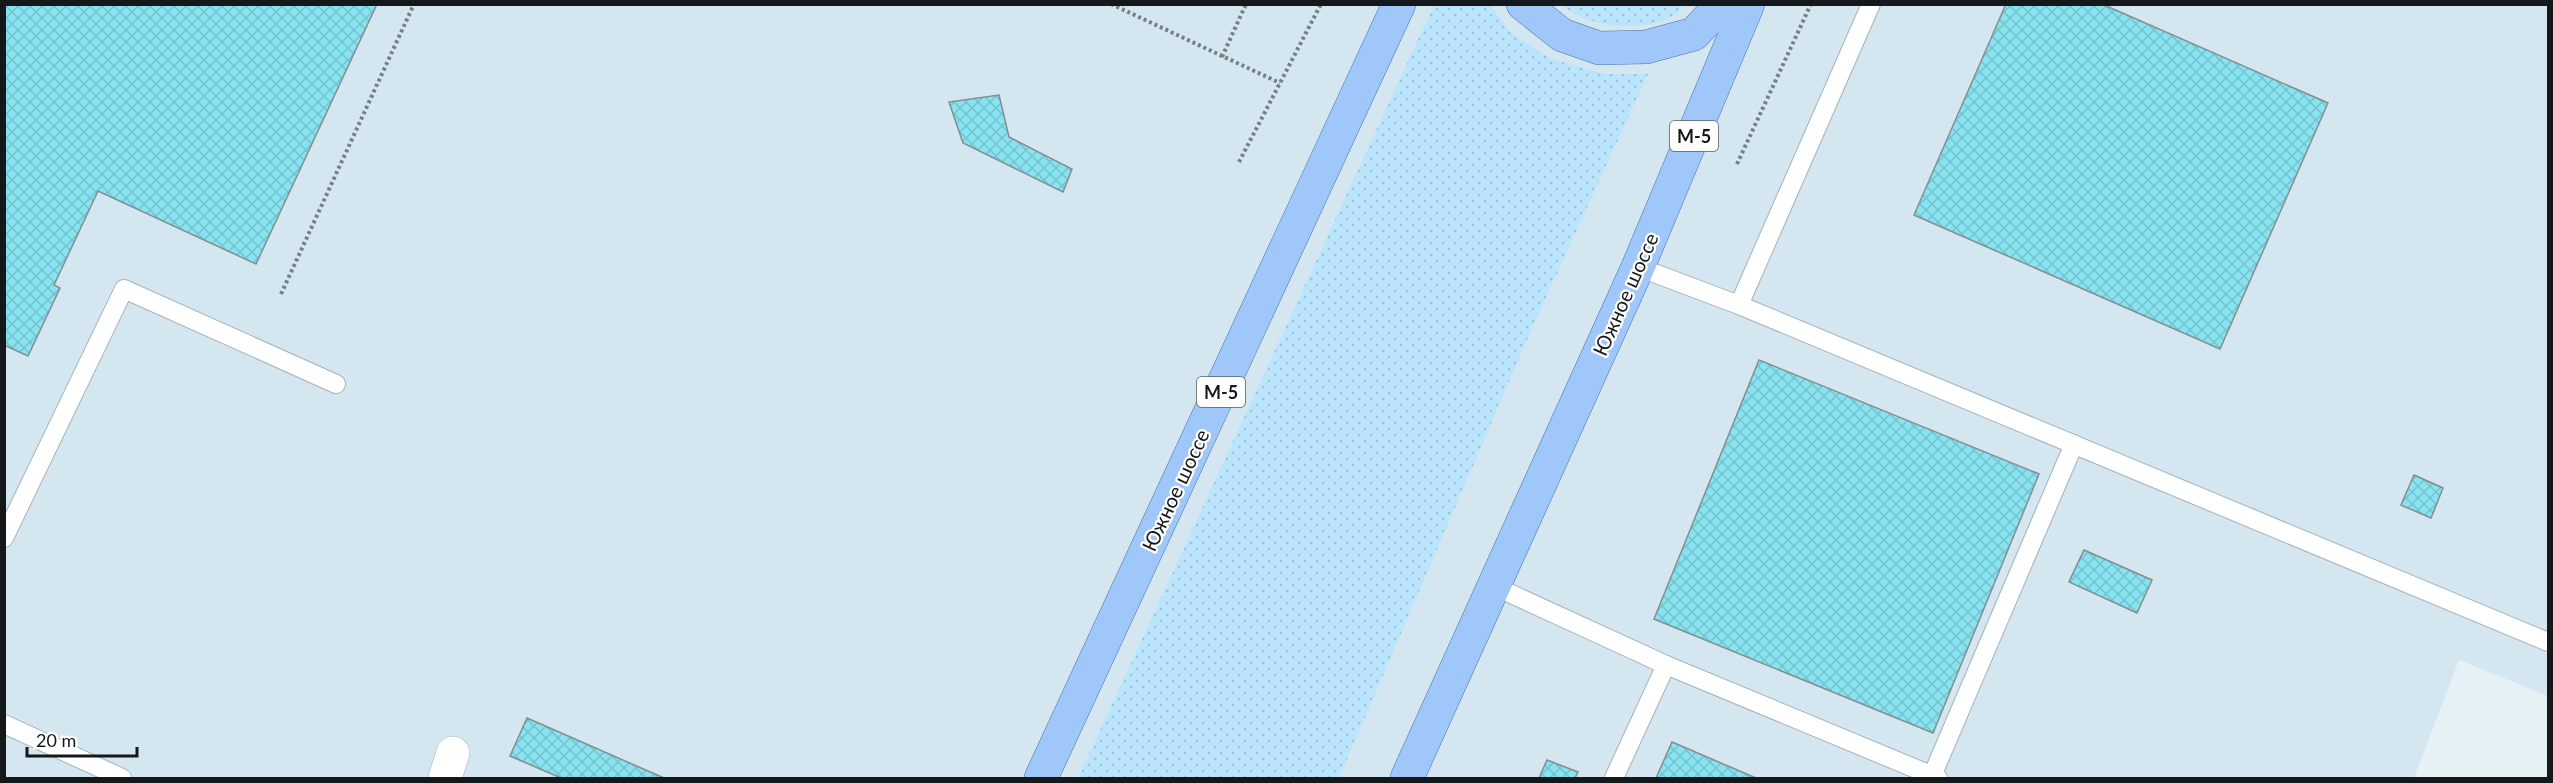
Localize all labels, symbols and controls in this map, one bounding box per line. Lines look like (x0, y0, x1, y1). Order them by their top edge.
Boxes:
road number: М-5 (1670, 121, 1718, 151)
street label: Южное шоссе (1587, 229, 1663, 359)
road number: М-5 (1197, 377, 1245, 407)
street label: Южное шоссе (1136, 425, 1214, 555)
scale bar (27, 720, 136, 758)
text: 20 m (36, 729, 76, 751)

